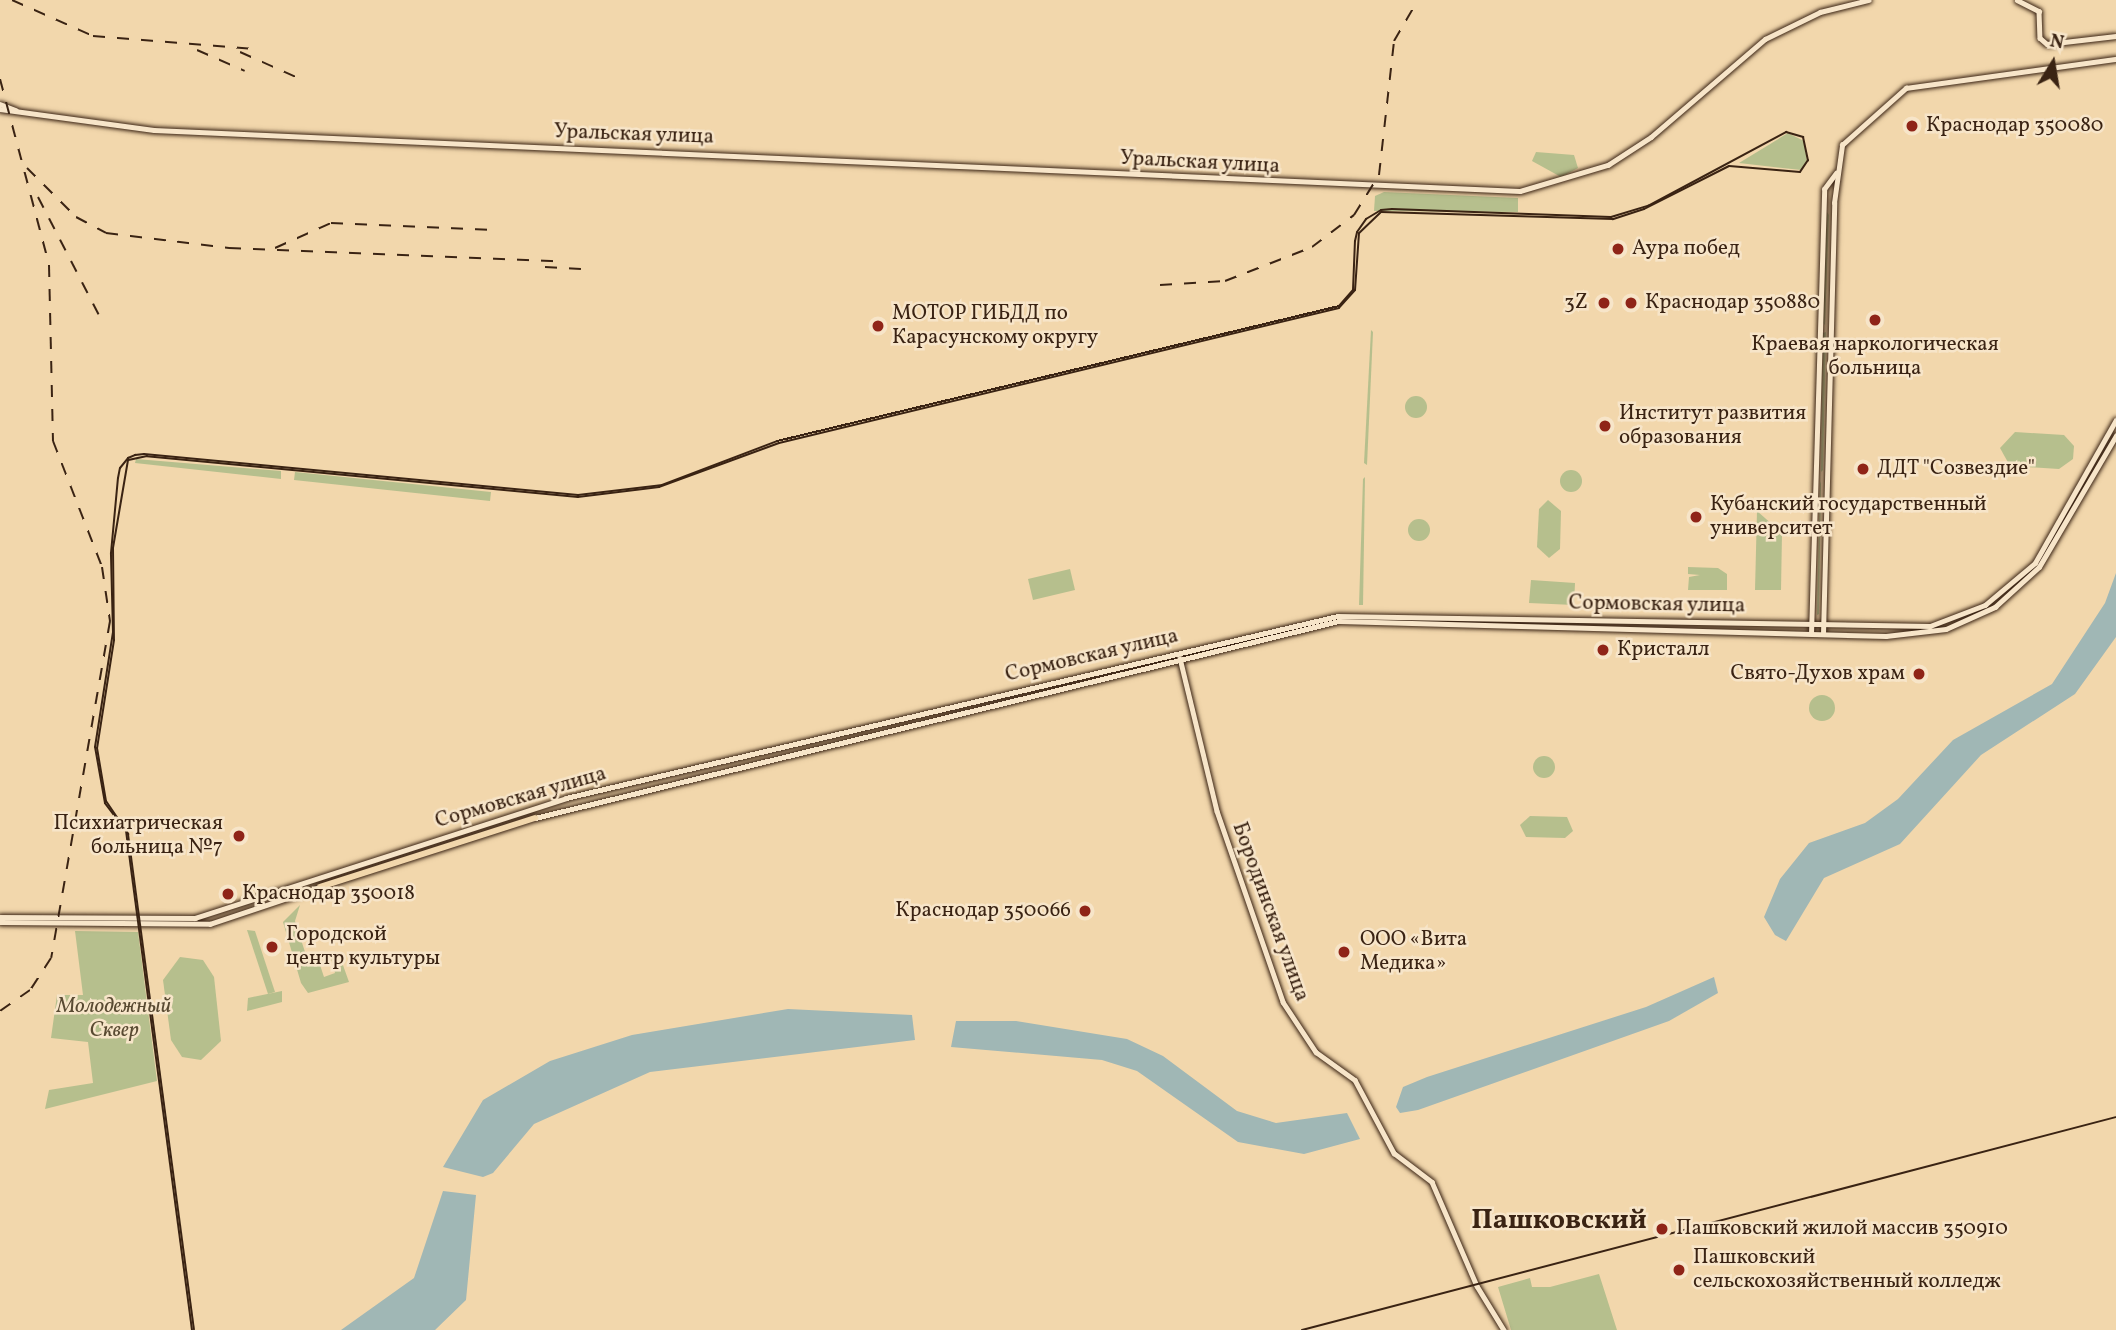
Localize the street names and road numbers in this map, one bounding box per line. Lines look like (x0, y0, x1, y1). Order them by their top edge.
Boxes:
street label: Уральская улица (553, 120, 715, 150)
street label: Уральская улица (1119, 146, 1281, 180)
street label: Сормовская улица (1568, 591, 1746, 619)
street label: Сормовская улица (1003, 624, 1181, 688)
street label: Сормовская улица (432, 761, 610, 835)
street label: Бородинская улица (1226, 819, 1314, 1005)

